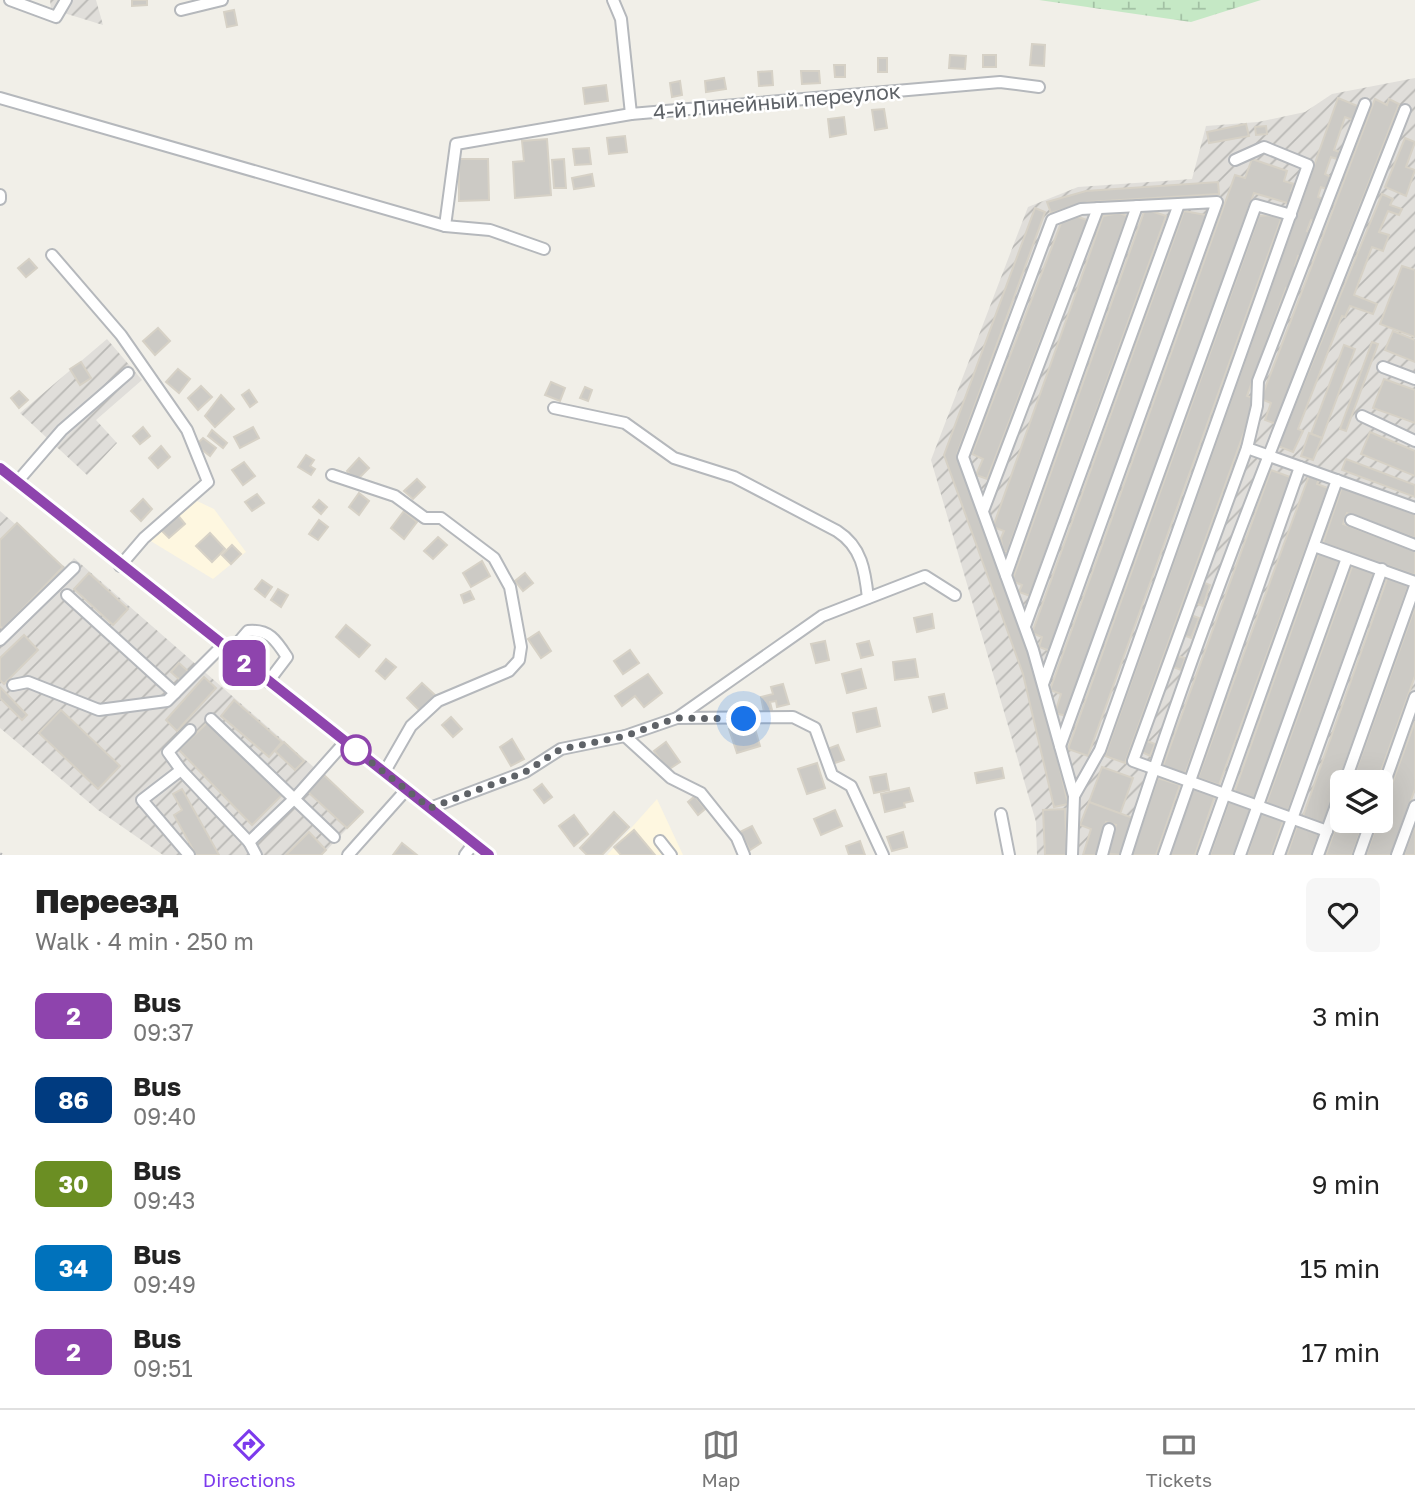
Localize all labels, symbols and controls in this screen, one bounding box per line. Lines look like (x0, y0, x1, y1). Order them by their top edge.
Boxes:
street label: 4-й Линейный переулок (652, 77, 902, 125)
line badge: 2 (221, 640, 267, 686)
text: 2 (237, 648, 251, 677)
your location (726, 701, 761, 736)
unlabelled marker (341, 735, 371, 765)
map controls (1330, 770, 1393, 833)
button: layers (1330, 770, 1393, 833)
button: heart (1306, 878, 1380, 952)
text: Переезд (35, 881, 179, 920)
text: Walk · 4 min · 250 m (35, 927, 254, 955)
text: Bus (133, 987, 181, 1018)
text: 2 (66, 1001, 81, 1030)
text: 3 min (1312, 1001, 1380, 1032)
text: 09:37 (133, 1018, 194, 1046)
text: Bus (133, 1071, 181, 1102)
text: 86 (58, 1085, 89, 1114)
text: 6 min (1312, 1085, 1380, 1116)
text: 09:40 (133, 1102, 196, 1130)
text: Bus (133, 1155, 181, 1186)
text: 30 (58, 1169, 89, 1198)
text: 9 min (1312, 1169, 1380, 1200)
text: 09:43 (133, 1186, 196, 1214)
text: Bus (133, 1239, 181, 1270)
text: 34 (59, 1253, 88, 1282)
text: 15 min (1300, 1253, 1380, 1284)
text: 09:49 (133, 1270, 196, 1298)
text: Bus (133, 1323, 181, 1354)
text: 2 (66, 1337, 81, 1366)
text: 17 min (1301, 1337, 1380, 1368)
text: 09:51 (133, 1354, 193, 1382)
tab: Directions (203, 1426, 296, 1491)
tab: Map (701, 1426, 740, 1491)
tab: Tickets (1146, 1426, 1212, 1491)

